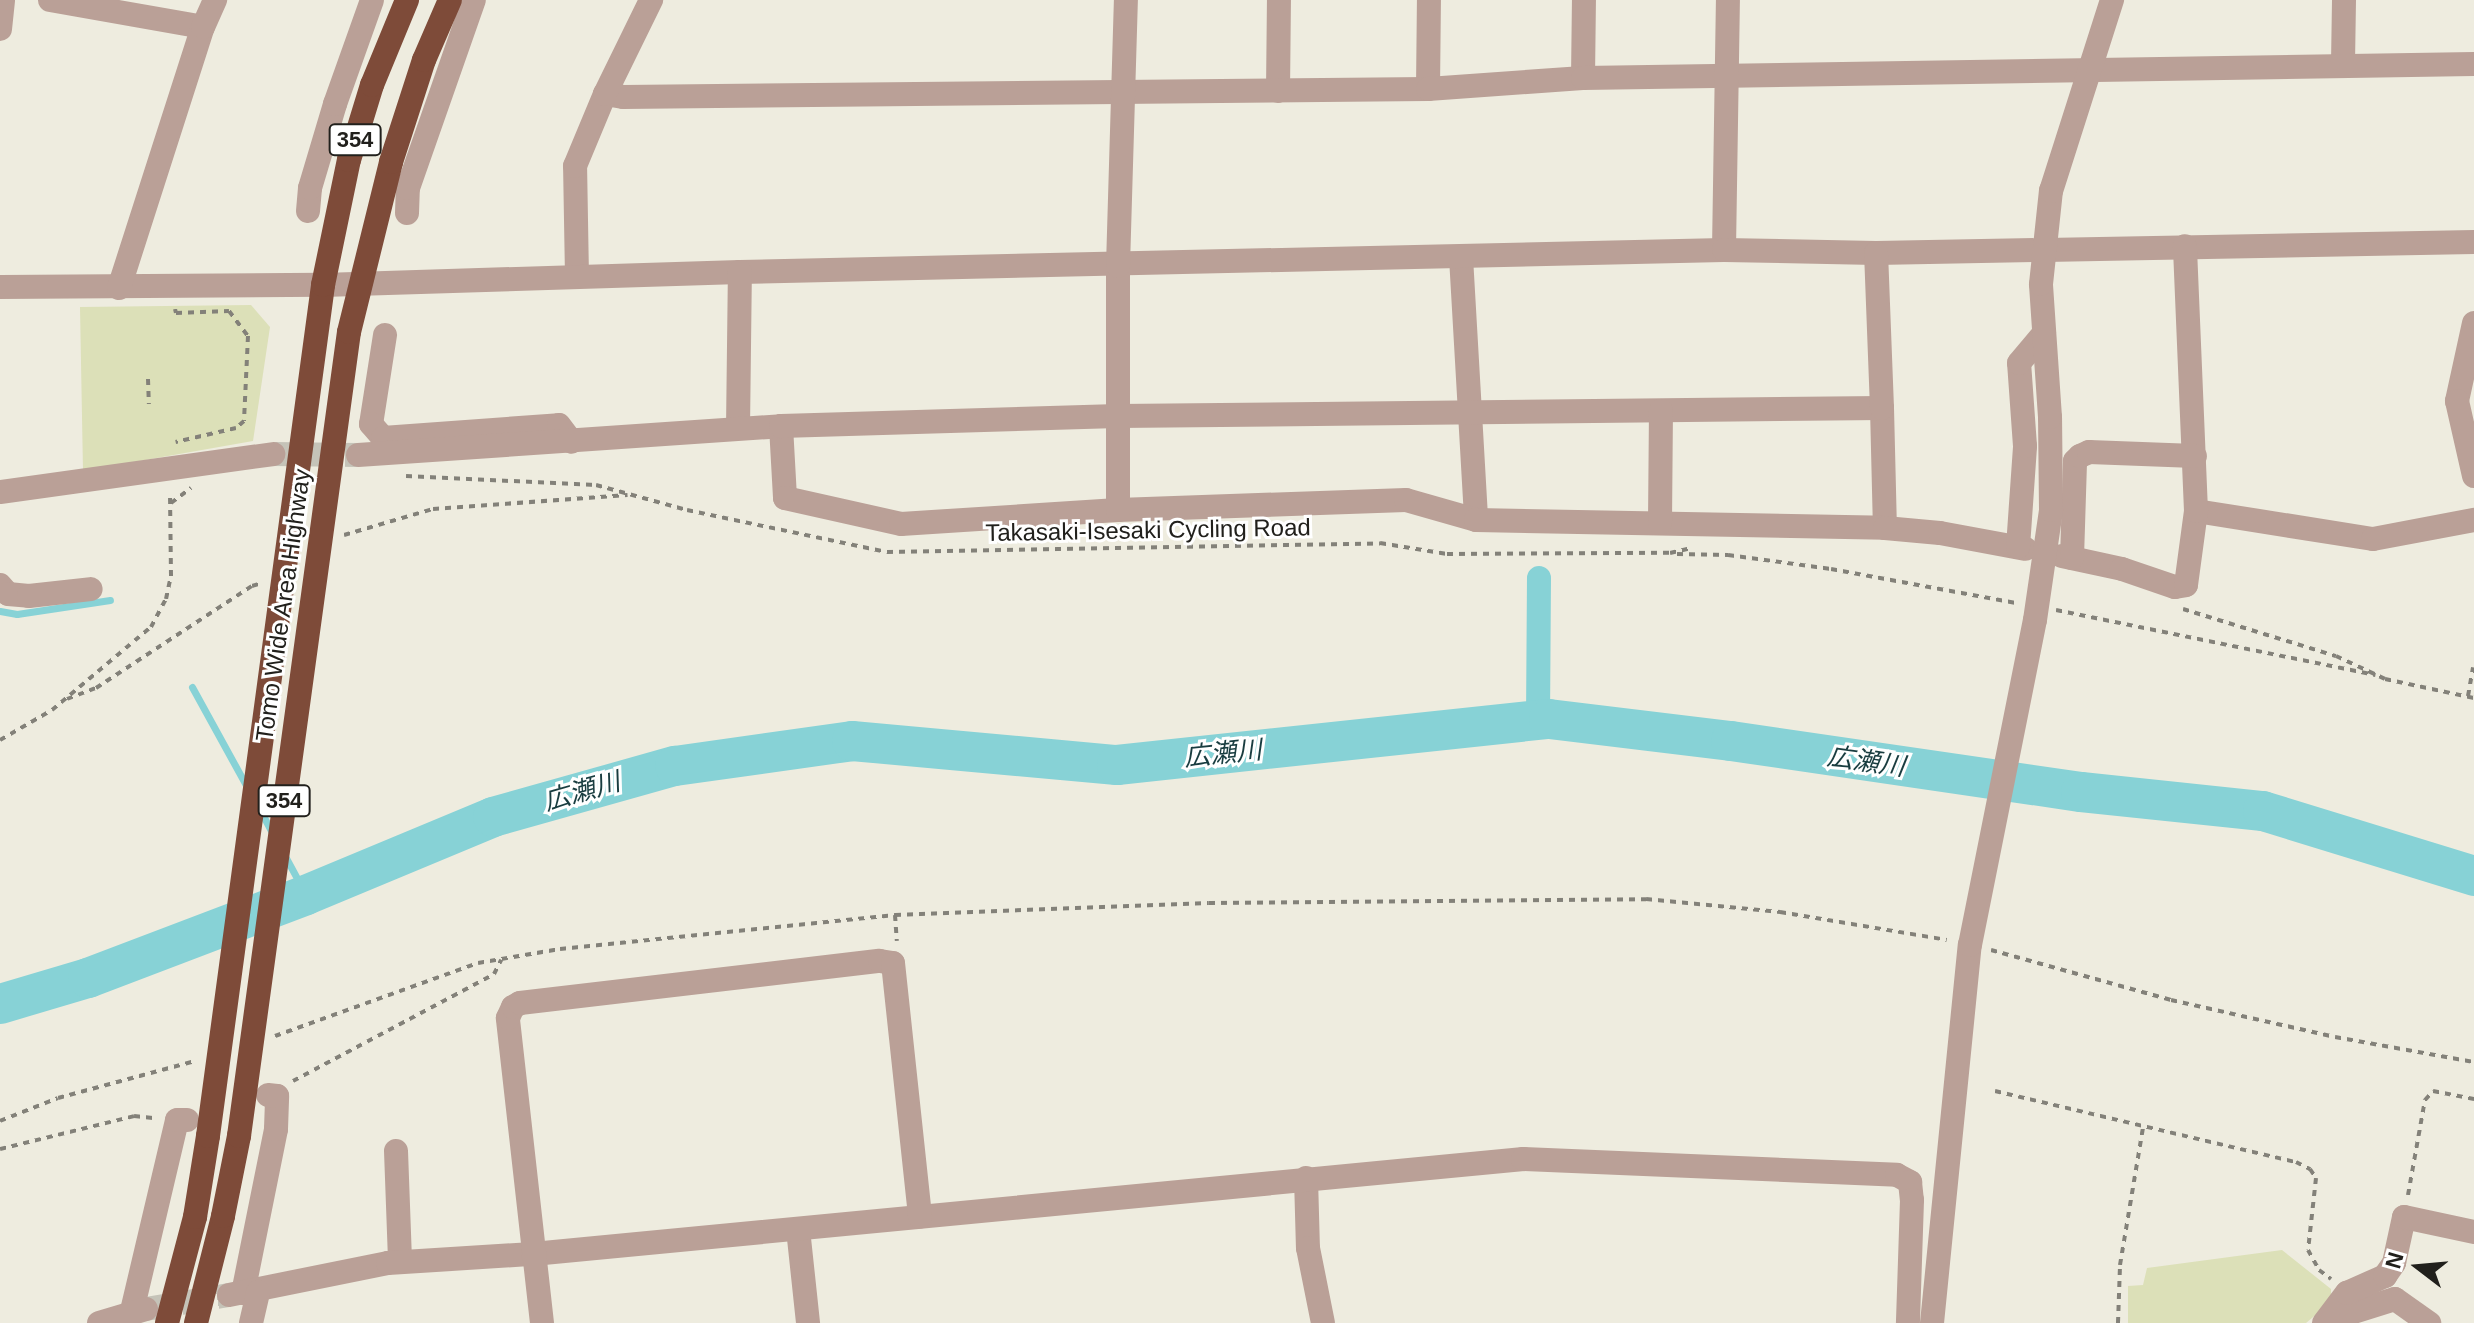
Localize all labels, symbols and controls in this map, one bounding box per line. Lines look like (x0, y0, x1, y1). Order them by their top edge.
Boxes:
road number: 354 (327, 122, 383, 158)
street label: Tomo Wide Area Highway (250, 466, 316, 744)
street label: Takasaki-Isesaki Cycling Road (985, 513, 1311, 547)
water label: 広瀬川 (1183, 734, 1263, 774)
water label: 広瀬川 (1825, 741, 1907, 783)
water label: 広瀬川 (540, 766, 624, 818)
road number: 354 (256, 783, 312, 819)
north arrow (2378, 1227, 2458, 1307)
text: N (2380, 1249, 2409, 1271)

